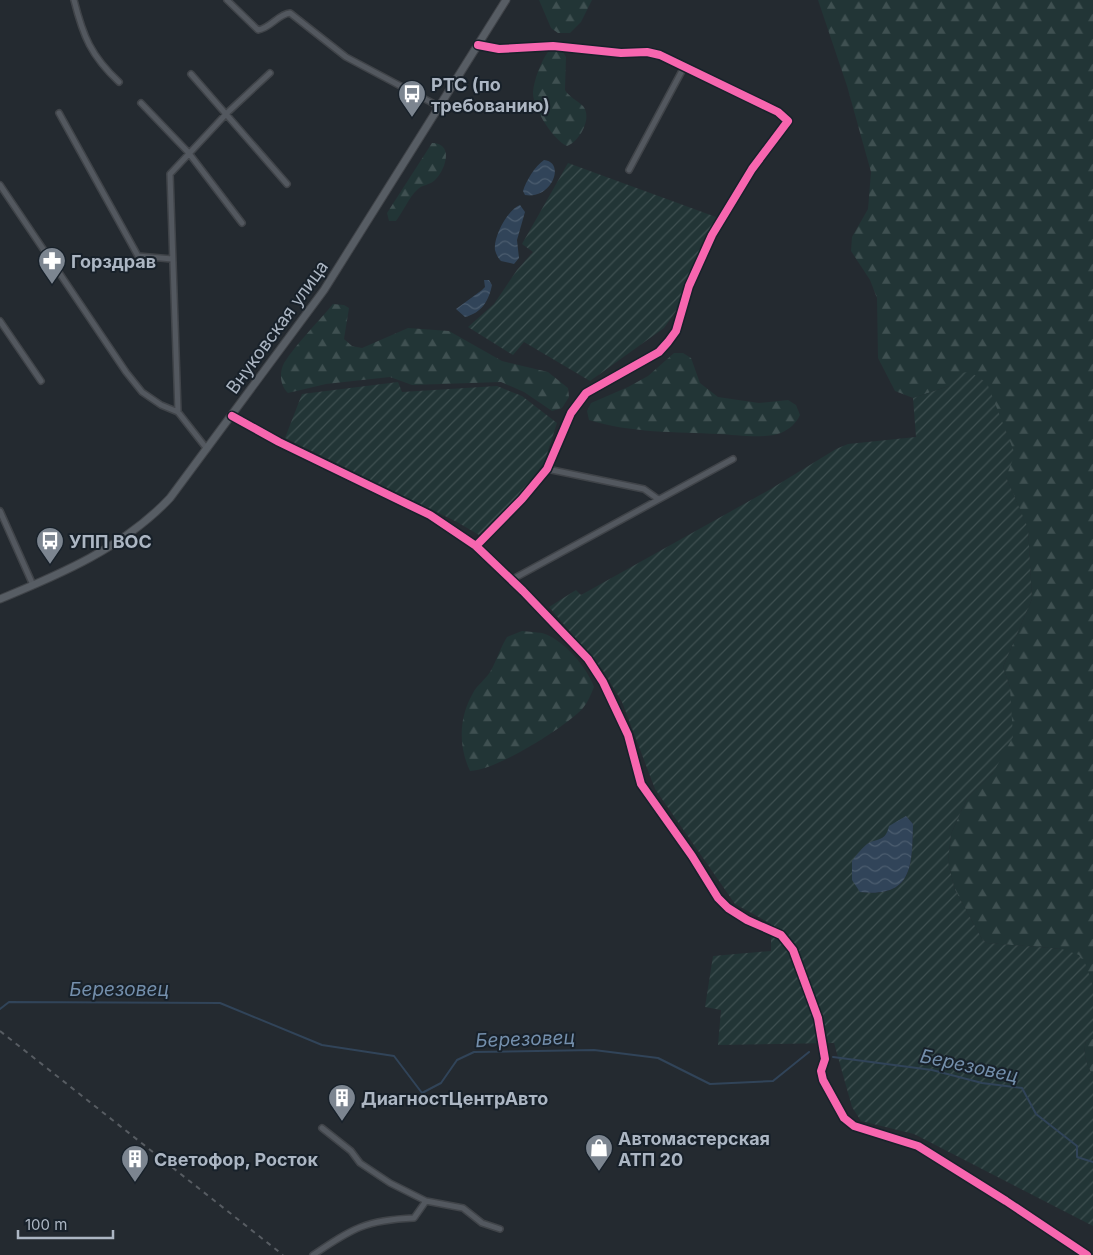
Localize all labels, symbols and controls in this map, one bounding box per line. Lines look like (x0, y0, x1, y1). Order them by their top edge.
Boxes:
place label: РТС (по требованию) (431, 74, 550, 116)
bus stop icon: РТС (по требованию) (397, 79, 427, 118)
pharmacy icon: Горздрав (37, 246, 67, 285)
place label: Горздрав (71, 251, 156, 272)
street label: Внуковская улица (222, 256, 332, 398)
bus stop icon: УПП ВОС (35, 526, 65, 565)
place label: УПП ВОС (69, 531, 152, 552)
water label: Березовец (69, 978, 169, 1001)
water label: Березовец (475, 1026, 575, 1052)
water label: Березовец (918, 1044, 1020, 1088)
building icon: ДиагностЦентрАвто (327, 1083, 357, 1122)
place label: ДиагностЦентрАвто (361, 1088, 548, 1109)
place label: Автомастерская АТП 20 (618, 1128, 770, 1170)
shop icon: Автомастерская АТП 20 (584, 1133, 614, 1172)
building icon: Светофор, Росток (120, 1144, 150, 1183)
place label: Светофор, Росток (154, 1149, 318, 1170)
scale bar (18, 1208, 112, 1240)
text: 100 m (25, 1215, 67, 1234)

